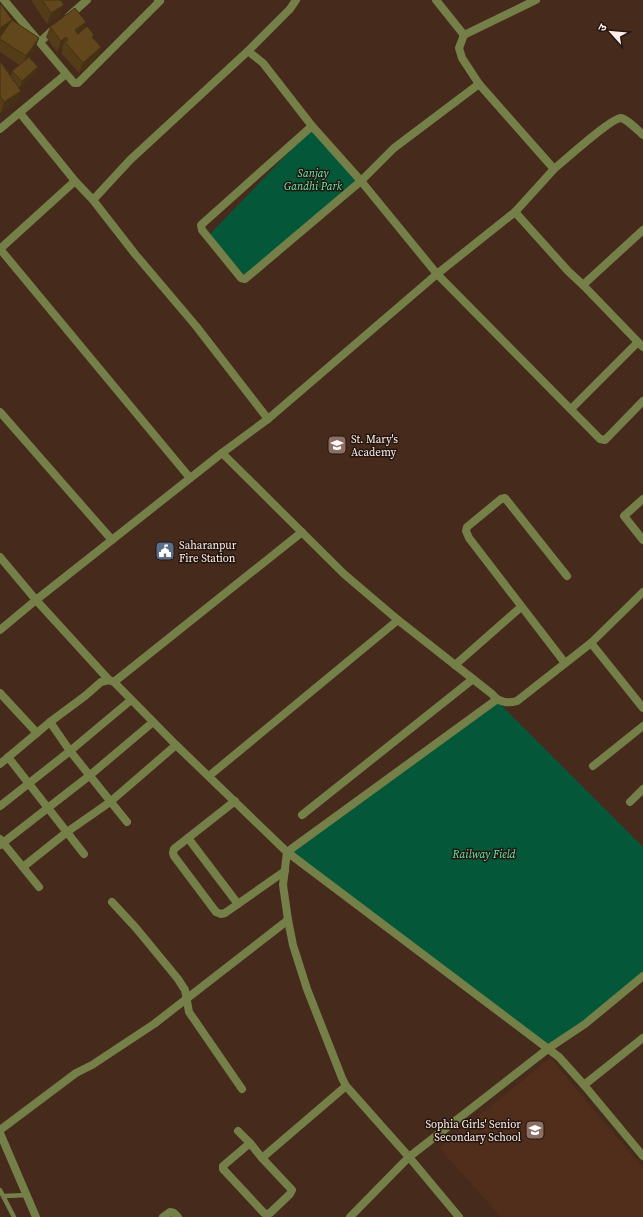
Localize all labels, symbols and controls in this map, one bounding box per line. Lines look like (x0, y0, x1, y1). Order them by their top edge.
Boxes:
north arrow (591, 12, 631, 52)
text: उ (594, 21, 611, 34)
park label: Sanjay Gandhi Park (284, 166, 343, 194)
place label: St. Mary's Academy (351, 432, 398, 460)
school or university icon: St. Mary's Academy (326, 434, 348, 456)
place label: Saharanpur Fire Station (179, 538, 237, 566)
public building icon: Saharanpur Fire Station (154, 540, 176, 562)
park label: Railway Field (452, 847, 516, 862)
place label: Sophia Girls' Senior Secondary School (425, 1117, 521, 1145)
school or university icon: Sophia Girls' Senior Secondary School (524, 1119, 546, 1141)

